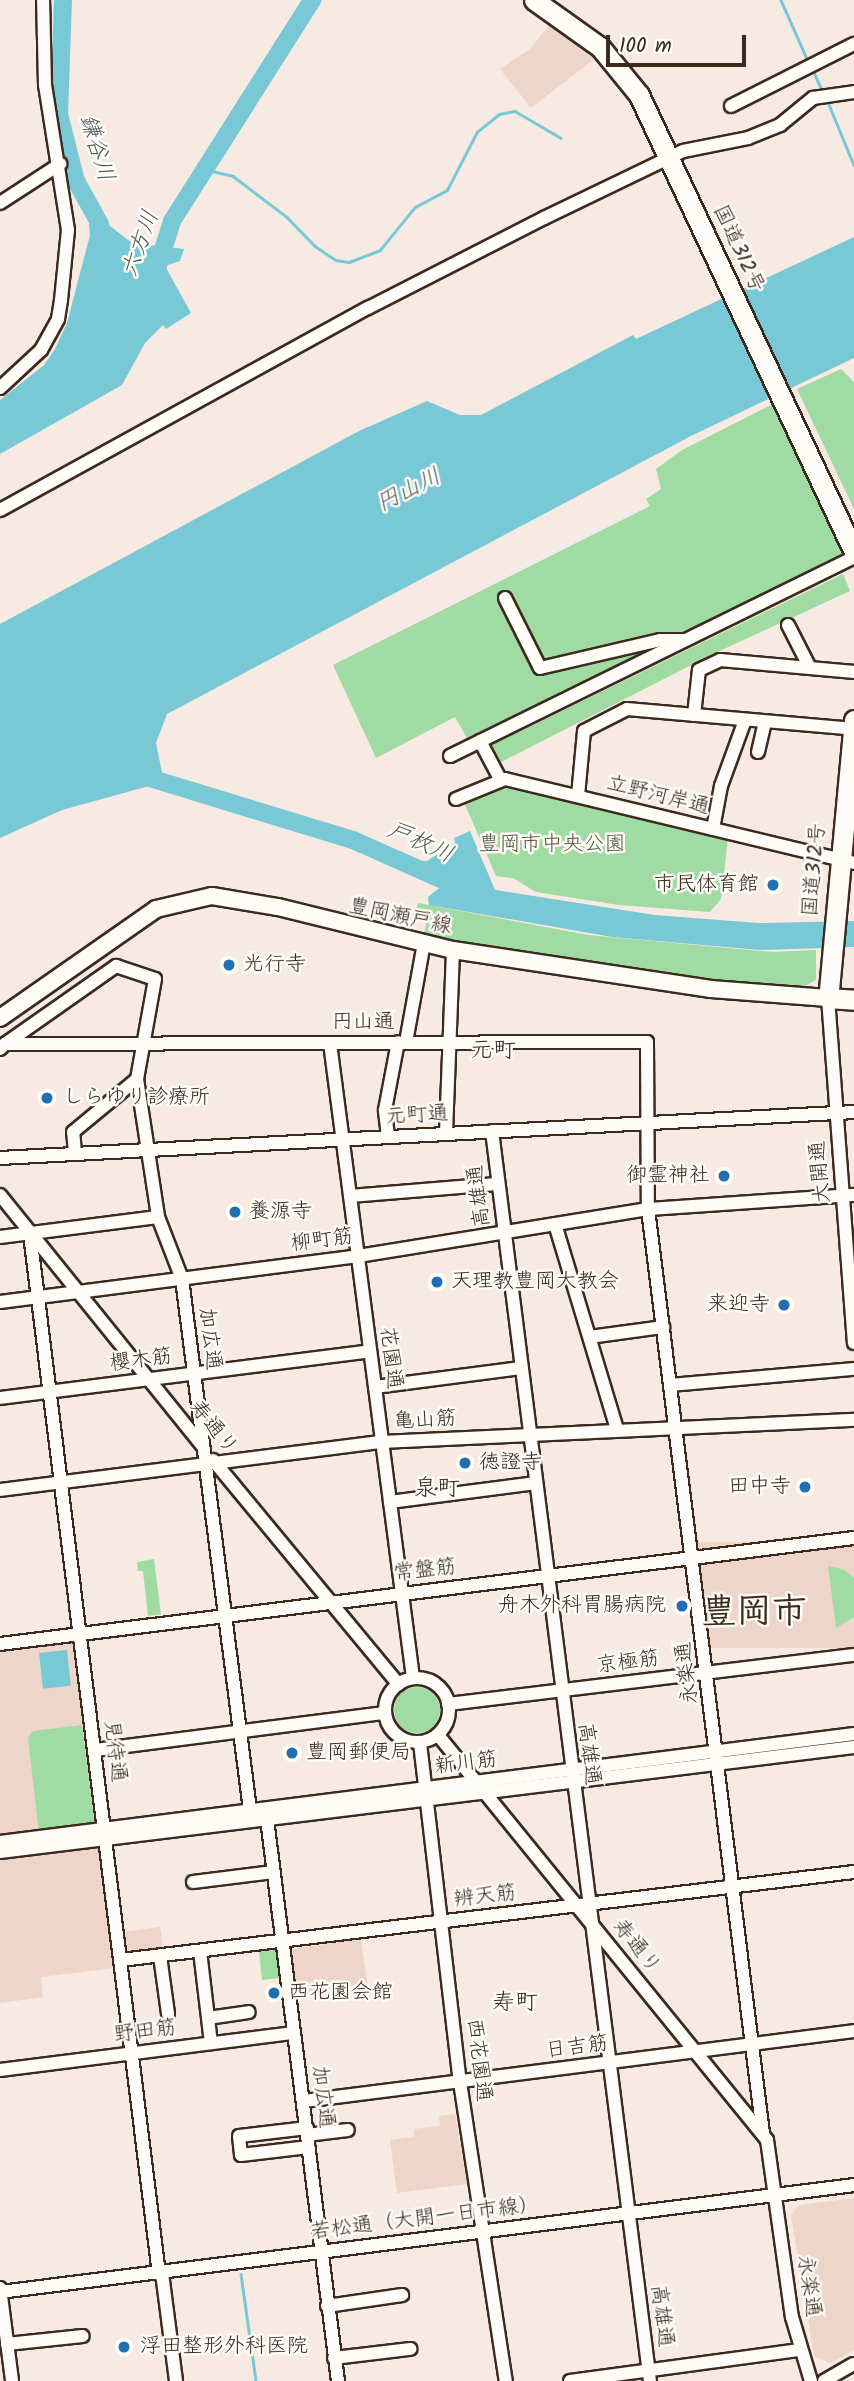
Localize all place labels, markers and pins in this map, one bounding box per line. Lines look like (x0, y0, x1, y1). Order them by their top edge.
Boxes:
place label: 市民体育館 (654, 872, 759, 898)
marker: 市民体育館 (765, 877, 781, 893)
place label: 光行寺 (243, 952, 306, 978)
marker: 光行寺 (221, 957, 237, 973)
place label: しらゆり診療所 (63, 1085, 210, 1111)
marker: しらゆり診療所 (37, 1088, 57, 1108)
place label: 御霊神社 (626, 1163, 710, 1189)
marker: 御霊神社 (716, 1168, 732, 1184)
place label: 養源寺 (249, 1199, 312, 1225)
marker: 養源寺 (227, 1204, 243, 1220)
place label: 天理教豊岡大教会 (451, 1269, 619, 1295)
marker: 天理教豊岡大教会 (429, 1274, 445, 1290)
place label: 来迎寺 (707, 1292, 770, 1318)
marker: 来迎寺 (776, 1297, 792, 1313)
place label: 徳證寺 (479, 1450, 542, 1476)
marker: 徳證寺 (457, 1455, 473, 1471)
place label: 田中寺 (728, 1474, 791, 1500)
marker: 田中寺 (797, 1479, 813, 1495)
place label: 舟木外科胃腸病院 (498, 1593, 666, 1619)
marker: 舟木外科胃腸病院 (672, 1596, 692, 1616)
place label: 豊岡郵便局 (306, 1740, 411, 1766)
marker: 豊岡郵便局 (284, 1745, 300, 1761)
place label: 西花園会館 (288, 1980, 393, 2006)
marker: 西花園会館 (266, 1985, 282, 2001)
place label: 浮田整形外科医院 (140, 2334, 308, 2360)
marker: 浮田整形外科医院 (114, 2337, 134, 2357)

